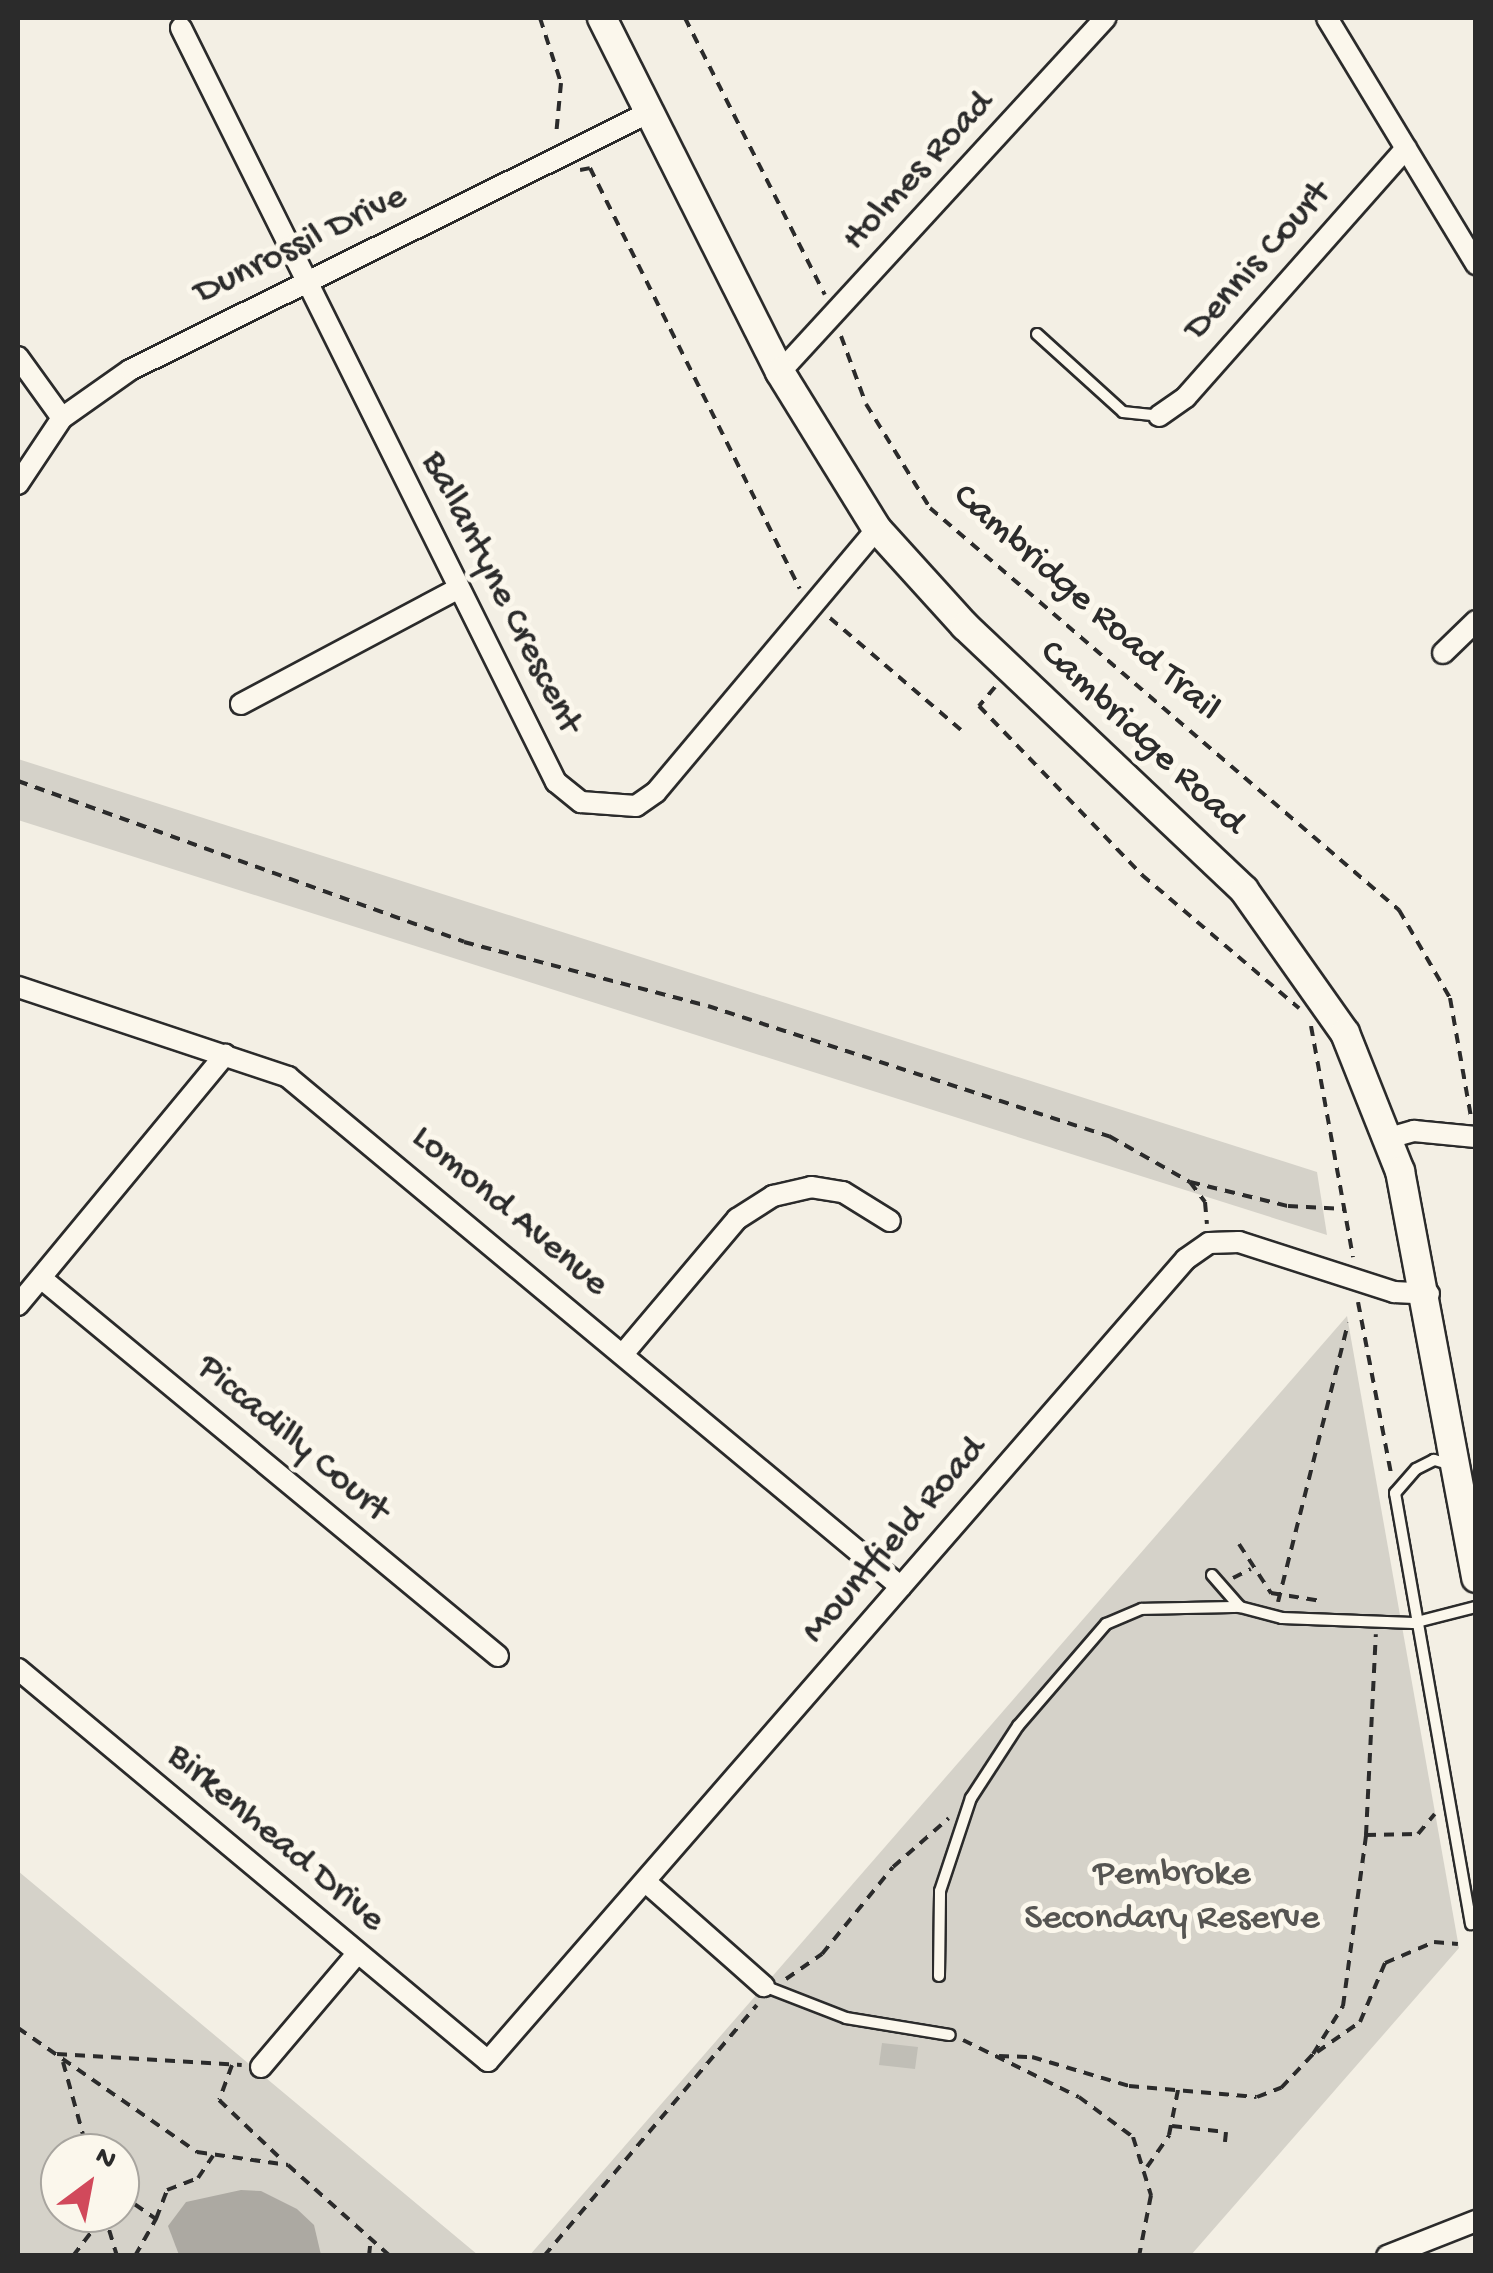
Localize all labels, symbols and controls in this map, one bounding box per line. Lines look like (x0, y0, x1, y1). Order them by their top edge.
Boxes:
street label: Holmes Road (833, 82, 1005, 262)
street label: Dennis Court (1176, 173, 1342, 351)
street label: Dunrossil Drive (188, 175, 414, 317)
street label: Ballantyne Crescent (409, 444, 591, 742)
street label: Cambridge Road Trail (941, 475, 1229, 733)
street label: Cambridge Road (1028, 632, 1254, 846)
street label: Lomond Avenue (401, 1116, 617, 1308)
street label: Piccadilly Court (186, 1346, 398, 1534)
street label: Mountfield Road (793, 1428, 997, 1654)
street label: Birkenhead Drive (157, 1734, 393, 1944)
park label: Pembroke Secondary Reserve (1024, 1853, 1320, 1942)
north arrow (40, 2133, 140, 2233)
text: N (89, 2140, 122, 2178)

